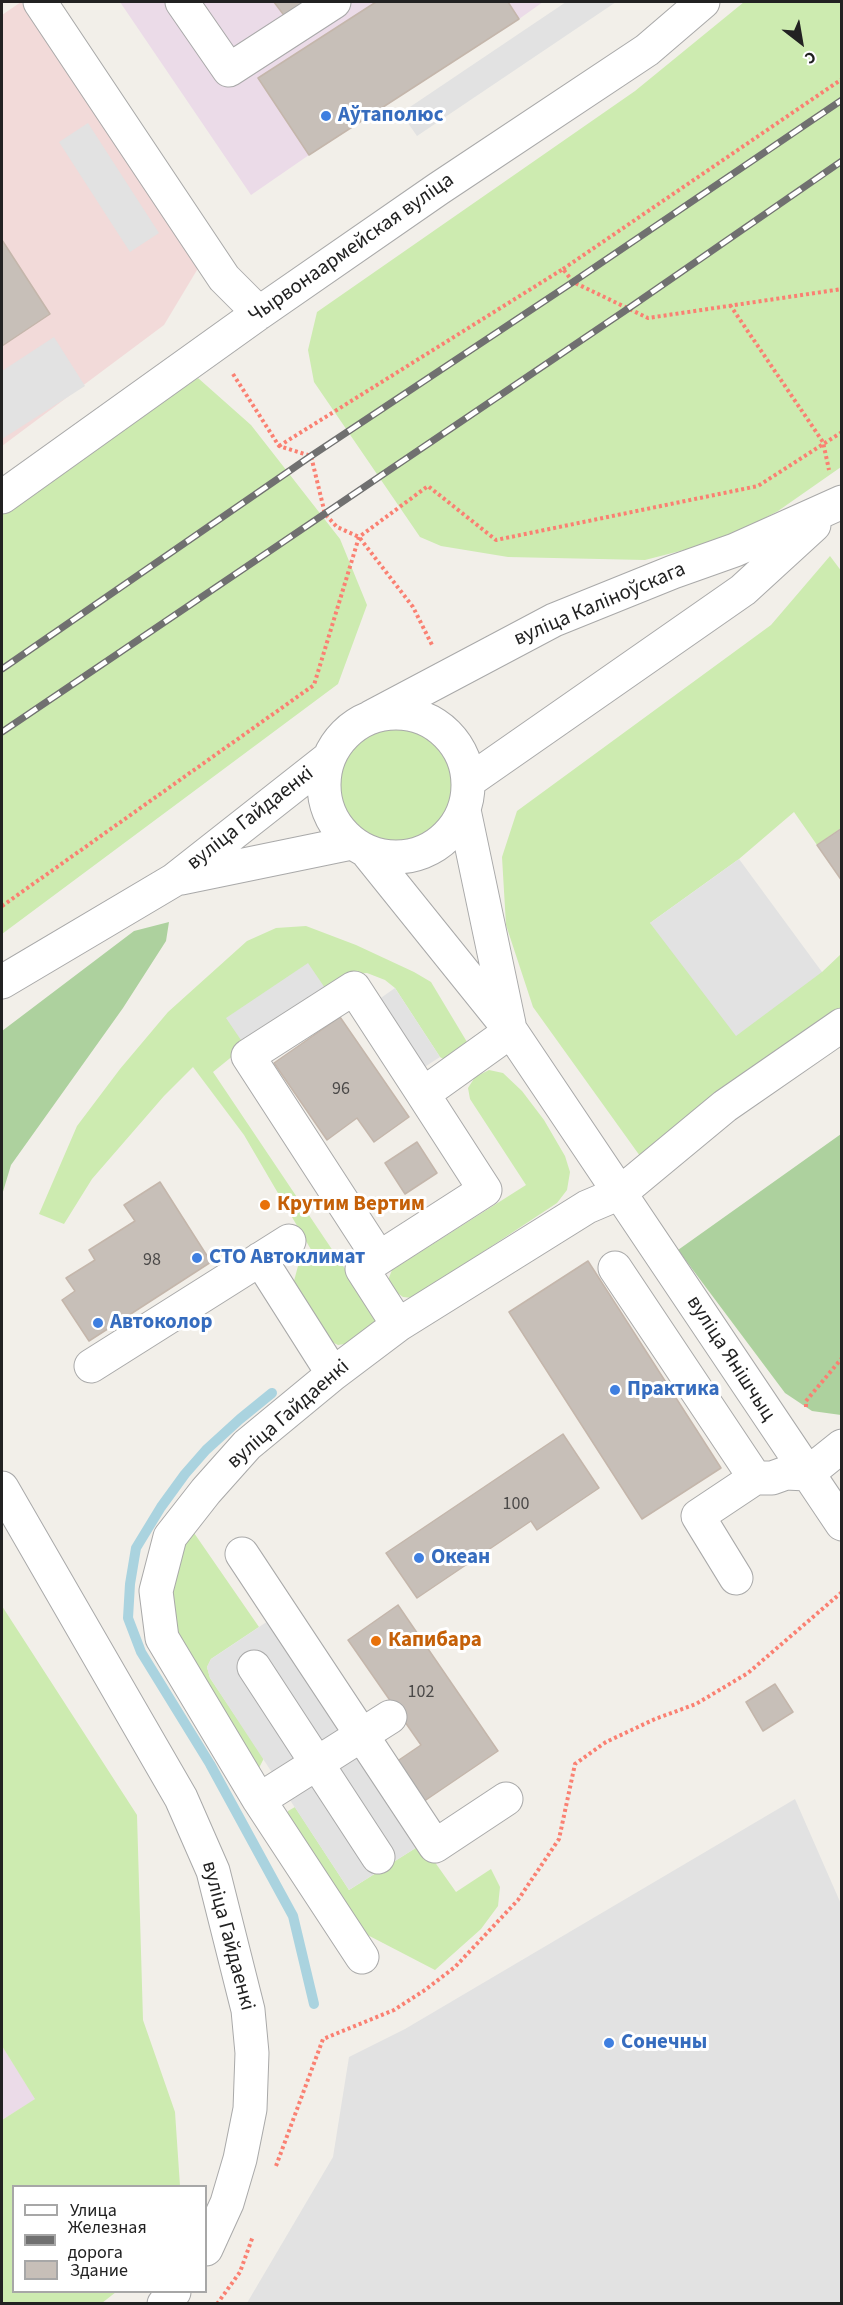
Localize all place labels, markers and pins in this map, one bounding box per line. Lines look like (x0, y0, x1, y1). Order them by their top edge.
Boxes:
place label: Аўтаполюс (338, 103, 443, 129)
marker: Аўтаполюс (319, 109, 333, 123)
place label: Крутим Вертим (277, 1192, 425, 1218)
marker: Крутим Вертим (258, 1198, 272, 1212)
place label: СТО Автоклимат (209, 1245, 365, 1271)
marker: СТО Автоклимат (190, 1251, 204, 1265)
place label: Автоколор (110, 1310, 212, 1336)
marker: Автоколор (91, 1316, 105, 1330)
place label: Практика (627, 1377, 720, 1403)
marker: Практика (608, 1383, 622, 1397)
place label: Океан (431, 1545, 490, 1571)
marker: Океан (412, 1551, 426, 1565)
place label: Капибара (388, 1628, 482, 1654)
marker: Капибара (369, 1634, 383, 1648)
place label: Сонечны (621, 2030, 707, 2056)
marker: Сонечны (602, 2036, 616, 2050)

